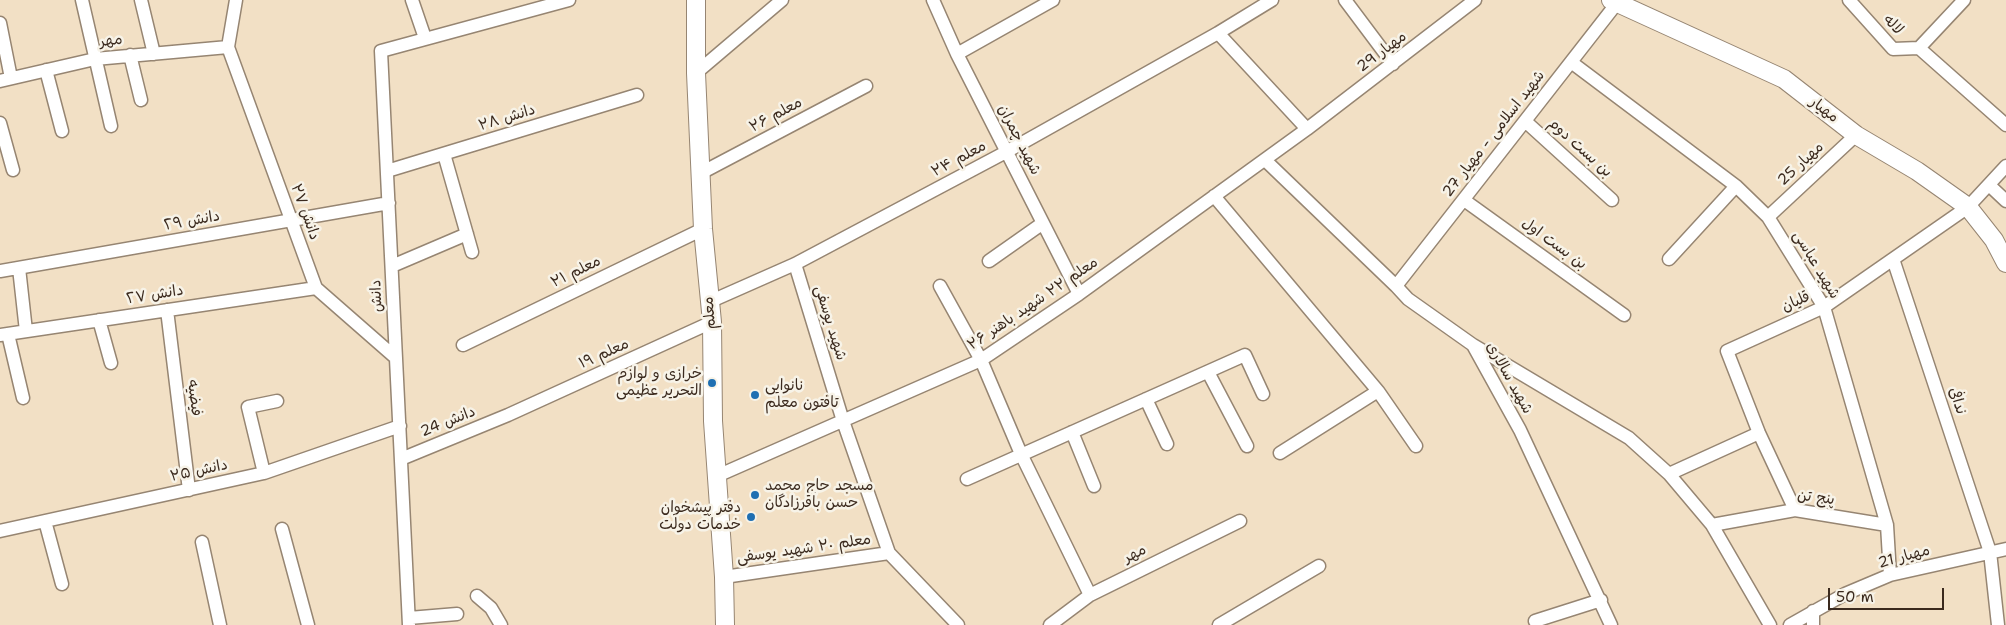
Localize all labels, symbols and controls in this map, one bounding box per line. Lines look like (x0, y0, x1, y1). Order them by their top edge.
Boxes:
street label: لاله (1879, 11, 1907, 39)
street label: مهیار 29 (1354, 28, 1410, 76)
street label: مهر (99, 31, 123, 51)
street label: شهید اسلامی - مهیار 27 (1439, 67, 1549, 201)
street label: مهیار (1806, 93, 1842, 127)
street label: معلم ۲۶ (746, 94, 806, 136)
street label: دانش ۲۸ (476, 101, 538, 135)
street label: شهید چمران (994, 102, 1044, 178)
street label: بن بست دوم (1544, 115, 1616, 181)
street label: معلم ۲۴ (929, 137, 989, 181)
street label: مهیار 25 (1774, 138, 1828, 190)
street label: دانش ۲۷ (287, 181, 323, 243)
street label: دانش ٢٩ (163, 207, 221, 235)
street label: بن بست اول (1518, 214, 1590, 274)
street label: شهید عباسی (1789, 228, 1843, 302)
street label: معلم ۲۱ (548, 252, 604, 292)
street label: معلم ۲۲ شهید باهنر ۲۶ (964, 254, 1102, 354)
street label: دانش (367, 279, 387, 313)
street label: دانش ٢٧ (125, 282, 185, 308)
street label: شهید یوسفی (810, 283, 850, 363)
street label: قلیان (1779, 288, 1813, 316)
street label: معلم (700, 296, 720, 330)
street label: معلم ۱۹ (576, 335, 632, 373)
street label: شهید سالاری (1482, 339, 1536, 417)
place label: خرازی و لوازم التحریر عظیمی (616, 365, 702, 400)
marker: خرازی و لوازم التحریر عظیمی (706, 377, 718, 389)
place label: نانوایی تافتون معلم (765, 377, 839, 412)
street label: فیضیه (183, 379, 205, 417)
street label: ندافی (1944, 385, 1970, 417)
marker: نانوایی تافتون معلم (749, 389, 761, 401)
street label: دانش 24 (418, 403, 478, 441)
street label: دانش ۲۵ (169, 456, 229, 486)
place label: مسجد حاج محمد حسن باقرزادگان (765, 477, 873, 512)
street label: پنج تن (1796, 487, 1836, 509)
marker: مسجد حاج محمد حسن باقرزادگان (749, 489, 761, 501)
place label: دفتر پیشخوان خدمات دولت (659, 499, 741, 534)
marker: دفتر پیشخوان خدمات دولت (745, 511, 757, 523)
street label: معلم ۲۰ شهید یوسفی (736, 531, 872, 567)
street label: مهر (1121, 541, 1149, 567)
street label: مهیار 21 (1876, 541, 1932, 573)
scale bar (1831, 578, 1947, 610)
text: 50 m (1836, 587, 1874, 607)

